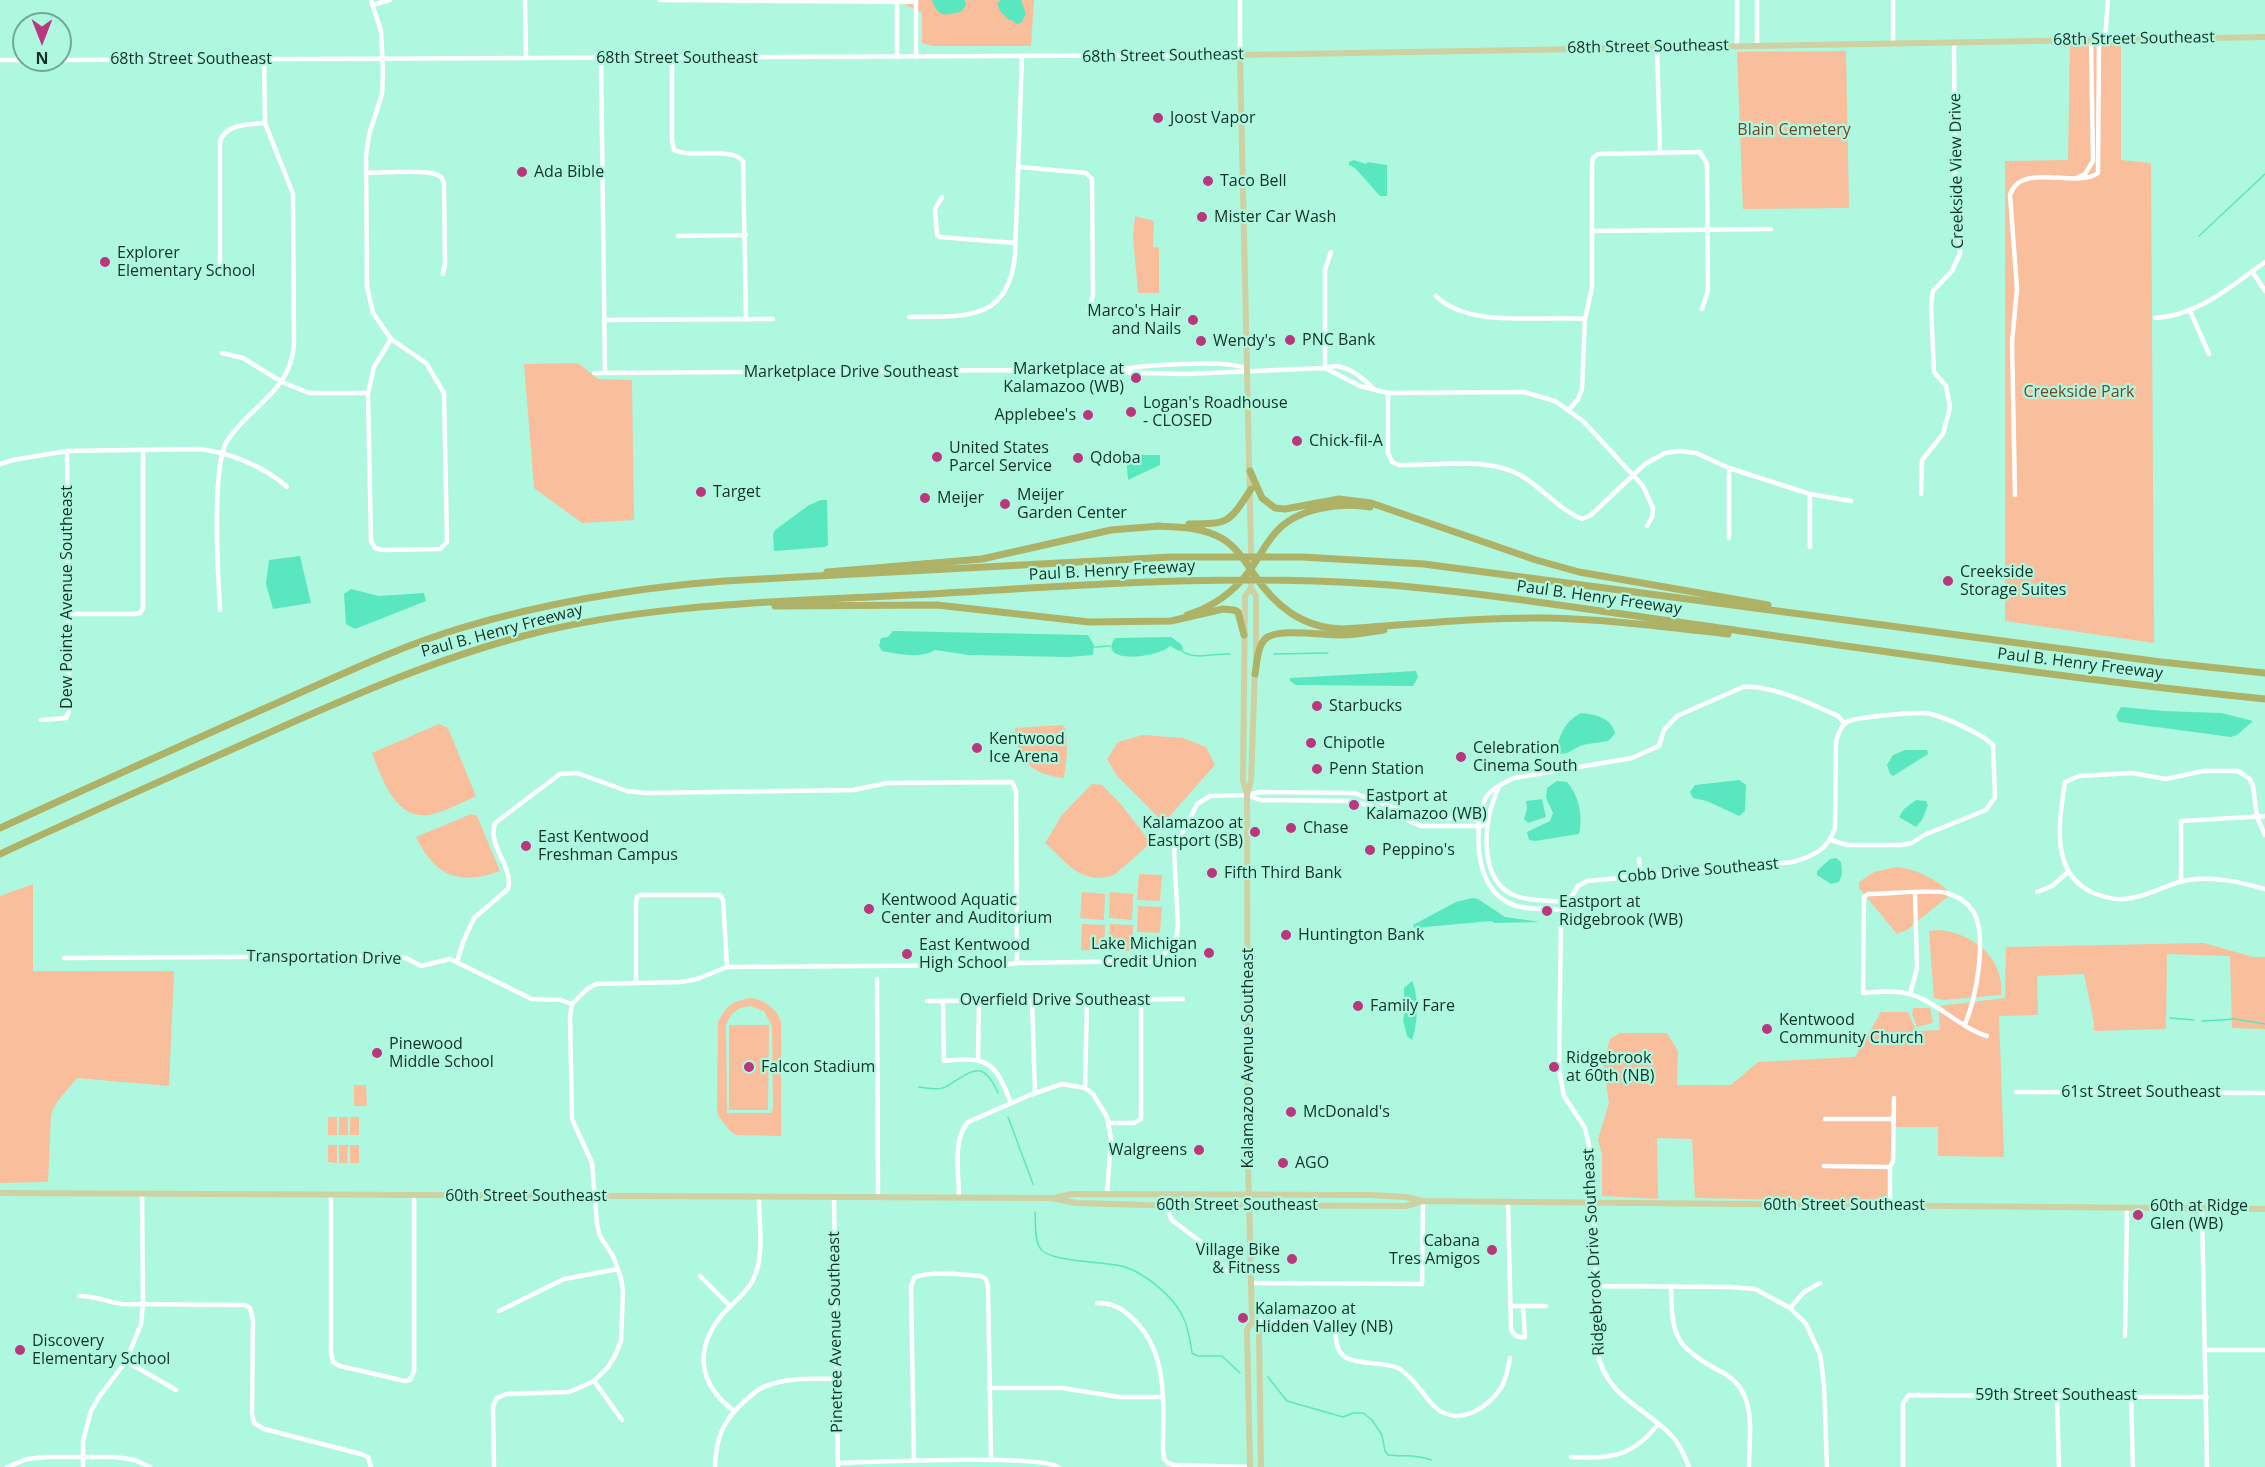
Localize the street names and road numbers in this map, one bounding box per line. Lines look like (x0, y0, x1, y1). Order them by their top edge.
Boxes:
street label: 68th Street Southeast (2053, 28, 2215, 50)
street label: 68th Street Southeast (1567, 36, 1729, 58)
street label: 68th Street Southeast (1082, 45, 1244, 67)
street label: 68th Street Southeast (596, 48, 758, 68)
street label: 68th Street Southeast (110, 49, 272, 69)
street label: Creekside View Drive (1946, 93, 1968, 249)
street label: Marketplace Drive Southeast (744, 362, 958, 382)
street label: Dew Pointe Avenue Southeast (57, 485, 77, 709)
street label: Paul B. Henry Freeway (1028, 557, 1196, 585)
street label: Paul B. Henry Freeway (1515, 577, 1683, 619)
street label: Paul B. Henry Freeway (419, 600, 585, 662)
street label: Paul B. Henry Freeway (1996, 644, 2164, 684)
street label: Cobb Drive Southeast (1617, 854, 1779, 888)
street label: Transportation Drive (246, 947, 402, 969)
street label: Kalamazoo Avenue Southeast (1238, 947, 1258, 1169)
street label: Overfield Drive Southeast (960, 990, 1150, 1010)
street label: 61st Street Southeast (2061, 1082, 2221, 1102)
street label: Ridgebrook Drive Southeast (1579, 1148, 1609, 1356)
street label: 60th Street Southeast (445, 1186, 607, 1206)
street label: 60th Street Southeast (1156, 1195, 1318, 1215)
street label: 60th Street Southeast (1763, 1195, 1925, 1215)
street label: Pinetree Avenue Southeast (825, 1231, 847, 1433)
street label: 59th Street Southeast (1975, 1385, 2137, 1405)

